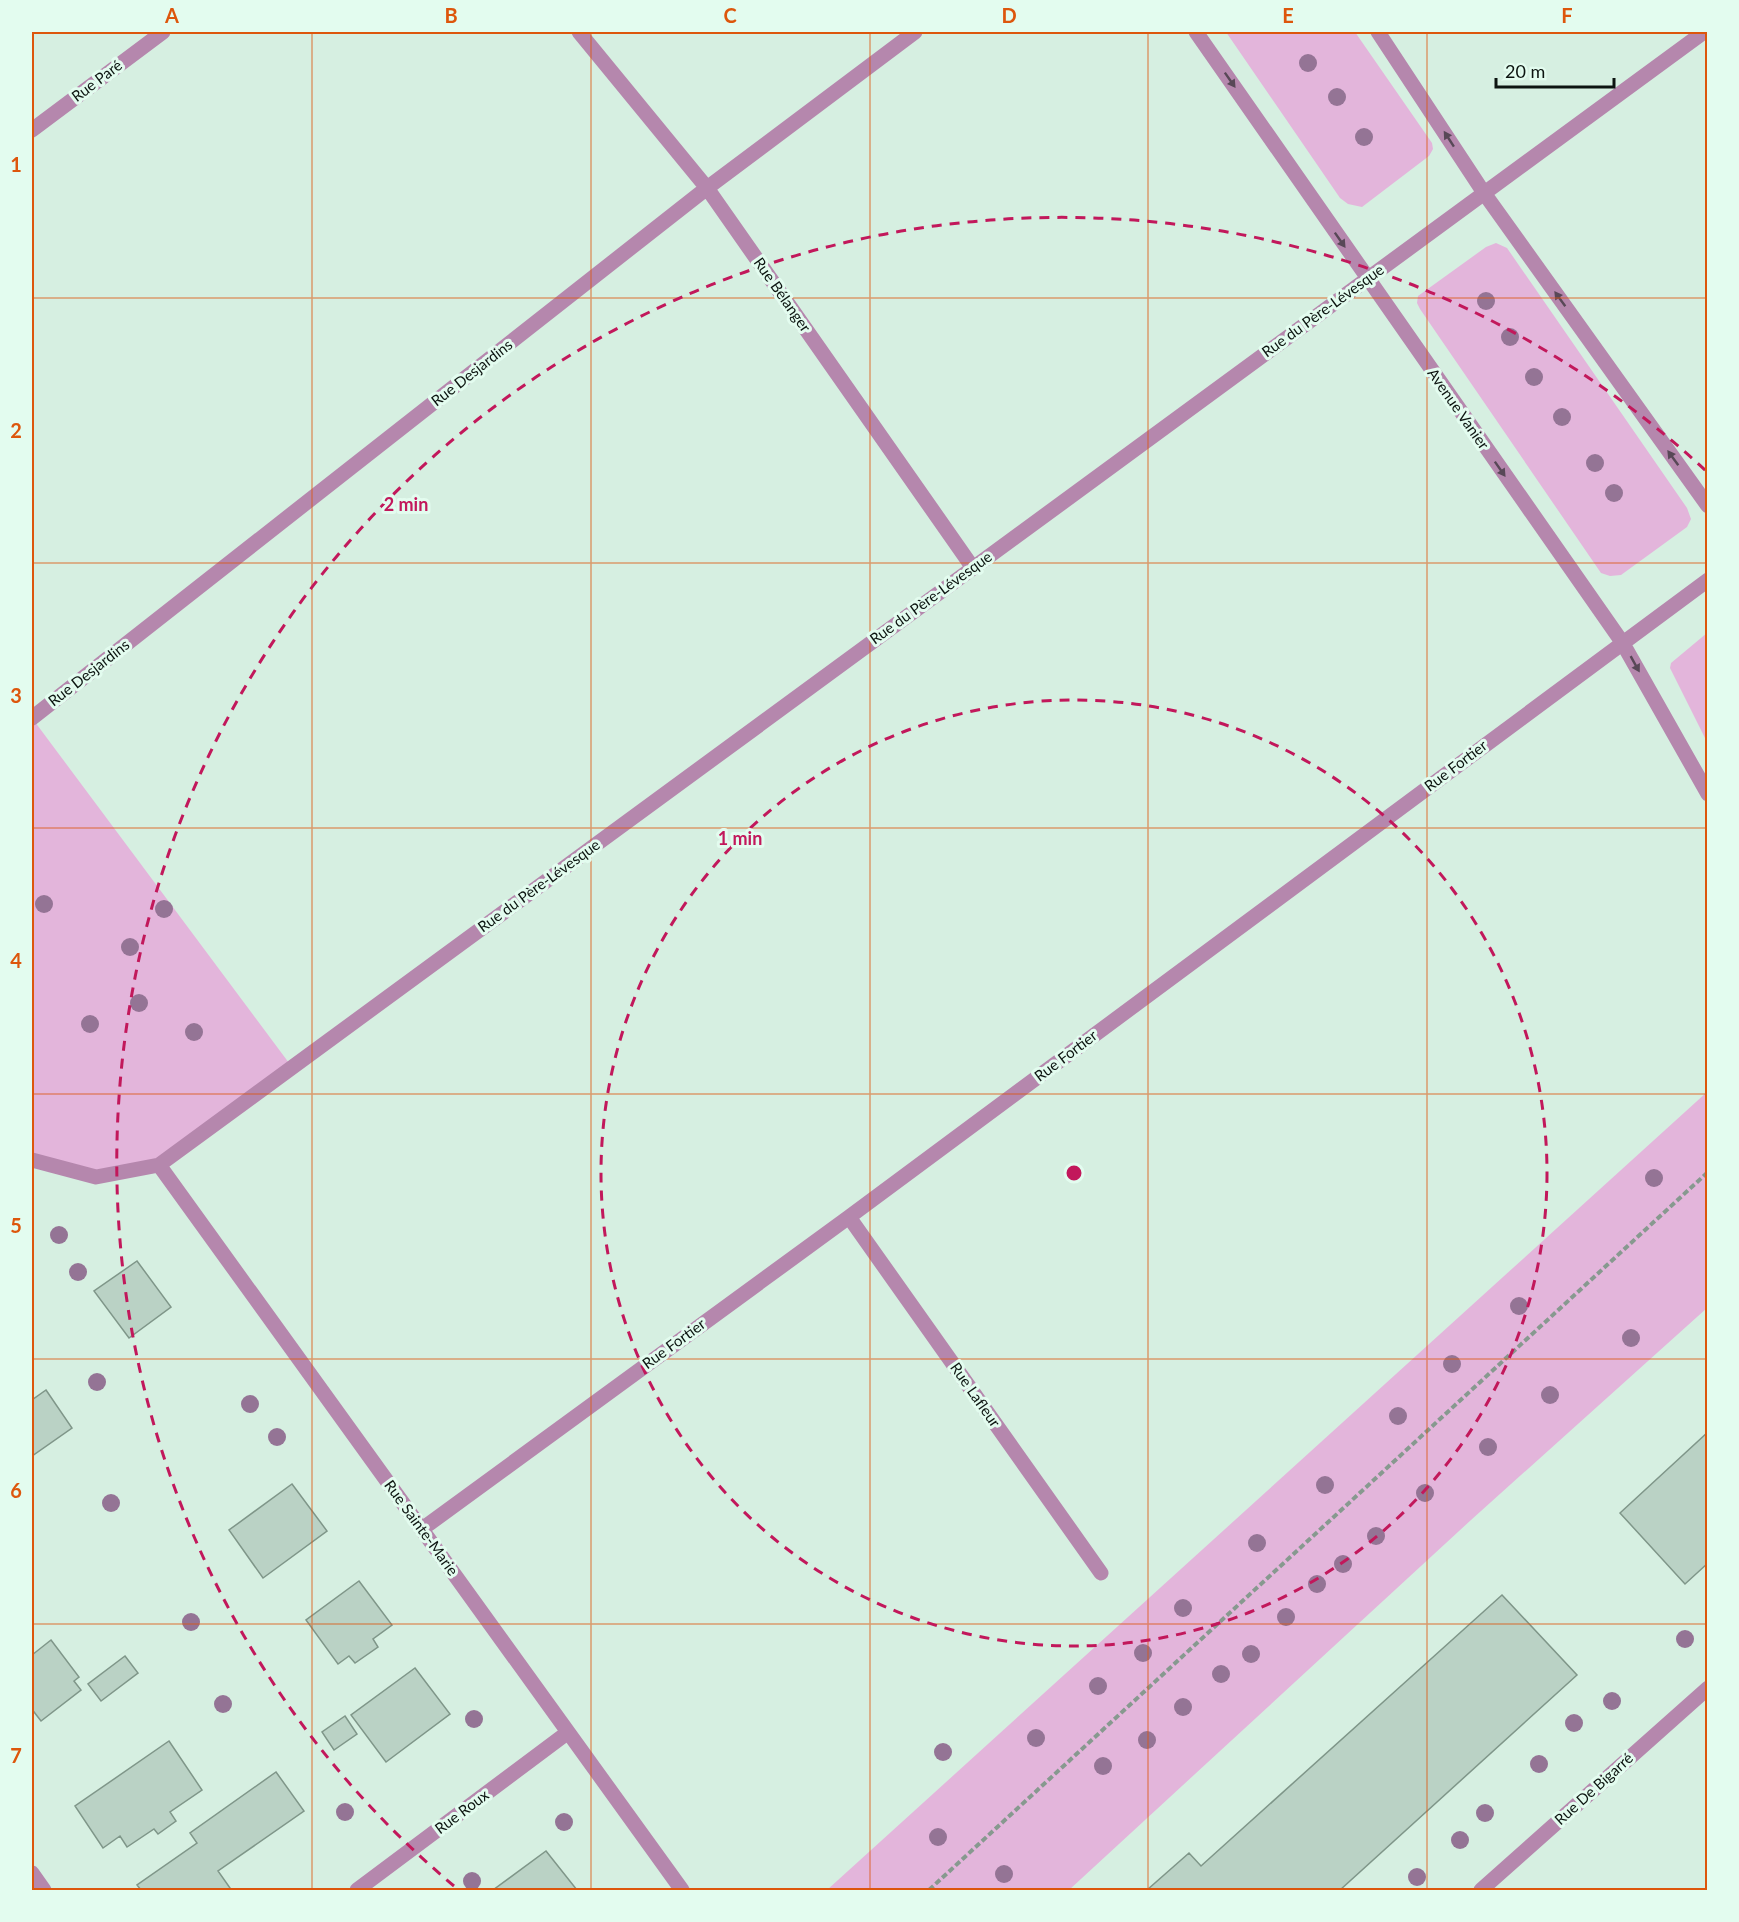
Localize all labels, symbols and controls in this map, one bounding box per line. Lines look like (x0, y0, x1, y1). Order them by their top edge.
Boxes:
text: A (164, 3, 179, 27)
text: B (444, 3, 458, 27)
text: C (723, 3, 737, 27)
text: D (1001, 3, 1017, 27)
text: E (1282, 3, 1294, 27)
text: F (1561, 3, 1573, 27)
scale bar (1496, 51, 1614, 89)
street label: Rue Paré (68, 55, 125, 105)
text: 20 m (1505, 60, 1545, 82)
one-way arrow (1224, 71, 1236, 87)
one-way arrow (1443, 131, 1454, 148)
text: 1 (10, 152, 22, 176)
one-way arrow (1334, 232, 1346, 248)
street label: Rue Bélanger (750, 254, 815, 336)
street label: Rue du Père-Lévesque (1258, 260, 1387, 361)
one-way arrow (1554, 292, 1566, 308)
street label: Rue Desjardins (427, 335, 516, 409)
street label: Avenue Vanier (1424, 364, 1494, 453)
text: 2 (10, 418, 22, 442)
one-way arrow (1668, 451, 1680, 466)
one-way arrow (1494, 460, 1506, 476)
text: 2 min (384, 493, 428, 515)
street label: Rue du Père-Lévesque (866, 547, 995, 648)
street label: Rue Desjardins (44, 635, 133, 709)
one-way arrow (1629, 656, 1640, 672)
text: 3 (10, 683, 22, 707)
street label: Rue Fortier (1421, 736, 1491, 795)
text: 1 min (718, 827, 762, 849)
street label: Rue du Père-Lévesque (474, 835, 603, 936)
text: 4 (10, 948, 22, 972)
street label: Rue Fortier (1031, 1026, 1101, 1085)
centre of rings (1064, 1163, 1084, 1183)
text: 5 (10, 1213, 22, 1237)
street label: Rue Fortier (638, 1314, 709, 1372)
street label: Rue Lafleur (947, 1359, 1005, 1431)
street label: Rue Sainte-Marie (381, 1476, 463, 1579)
text: 6 (10, 1478, 22, 1502)
text: 7 (10, 1743, 22, 1767)
street label: Rue De Bigarré (1550, 1748, 1636, 1828)
street label: Rue Roux (431, 1785, 492, 1837)

